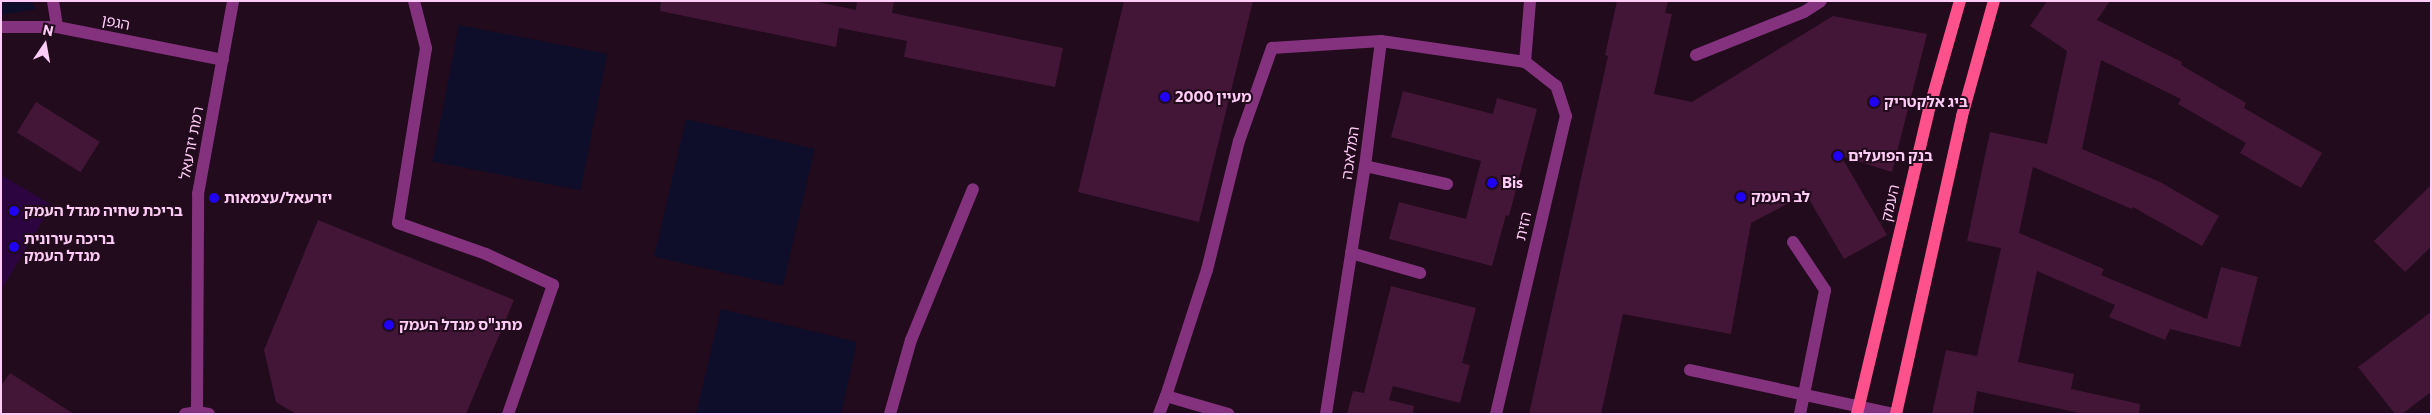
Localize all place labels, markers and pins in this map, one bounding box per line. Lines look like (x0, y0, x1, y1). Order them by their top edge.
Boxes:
place label: מעיין 2000 (1175, 88, 1251, 106)
marker: מעיין 2000 (1159, 91, 1171, 103)
place label: ביג אלקטריק (1884, 93, 1968, 111)
marker: ביג אלקטריק (1868, 96, 1880, 108)
place label: בנק הפועלים (1848, 147, 1933, 165)
marker: בנק הפועלים (1832, 150, 1844, 162)
place label: Bis (1502, 174, 1523, 192)
marker: Bis (1486, 177, 1498, 189)
place label: לב העמק (1751, 188, 1810, 206)
place label: יזרעאל/עצמאות (224, 189, 332, 207)
marker: לב העמק (1735, 191, 1747, 203)
marker: יזרעאל/עצמאות (208, 192, 220, 204)
place label: בריכת שחיה מגדל העמק (24, 202, 183, 220)
marker: בריכת שחיה מגדל העמק (8, 205, 20, 217)
place label: בריכה עירונית מגדל העמק (24, 229, 115, 264)
marker: בריכה עירונית מגדל העמק (8, 241, 20, 253)
place label: מתנ"ס מגדל העמק (399, 316, 522, 334)
marker: מתנ"ס מגדל העמק (383, 319, 395, 331)

